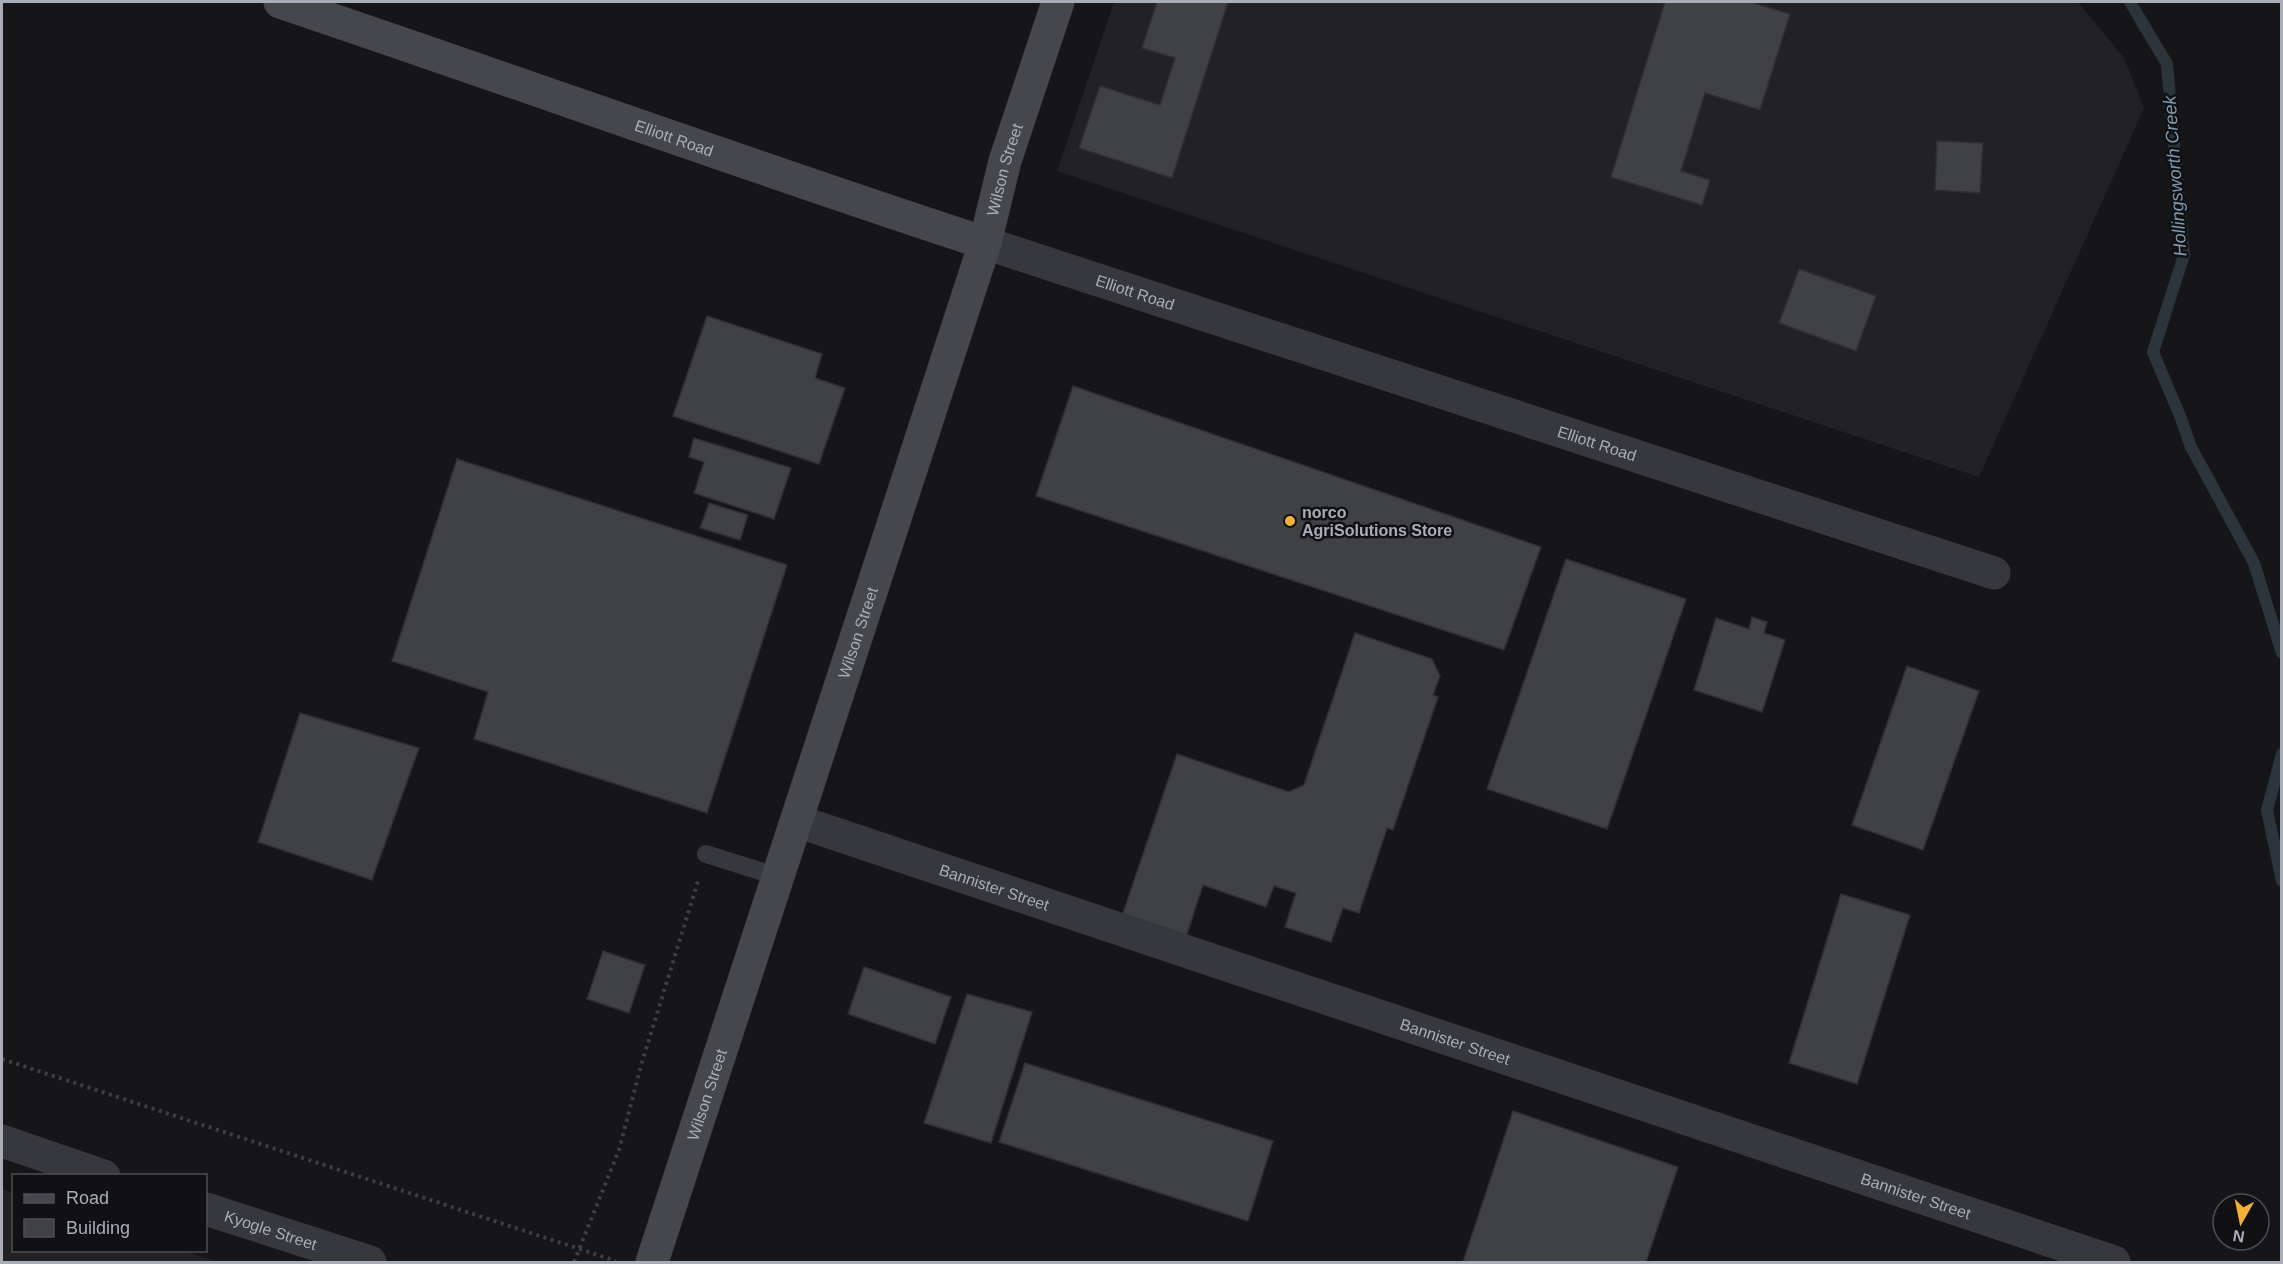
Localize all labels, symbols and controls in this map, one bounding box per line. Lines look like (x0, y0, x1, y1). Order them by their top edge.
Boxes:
water label: Hollingsworth Creek (2159, 94, 2191, 257)
street label: Elliott Road (633, 117, 716, 160)
street label: Wilson Street (984, 121, 1026, 218)
street label: Elliott Road (1093, 272, 1177, 313)
street label: Elliott Road (1555, 423, 1639, 464)
place label: norco AgriSolutions Store (1302, 504, 1452, 539)
marker: norco AgriSolutions Store (1283, 514, 1297, 528)
street label: Wilson Street (835, 584, 881, 681)
street label: Bannister Street (937, 861, 1052, 914)
street label: Bannister Street (1398, 1016, 1513, 1068)
street label: Wilson Street (684, 1046, 730, 1143)
street label: Bannister Street (1859, 1170, 1973, 1223)
legend (12, 1174, 207, 1252)
text: Road (66, 1188, 109, 1208)
north arrow (2211, 1192, 2271, 1252)
street label: Kyogle Street (222, 1208, 319, 1253)
text: Building (66, 1218, 130, 1238)
text: N (2232, 1227, 2246, 1246)

